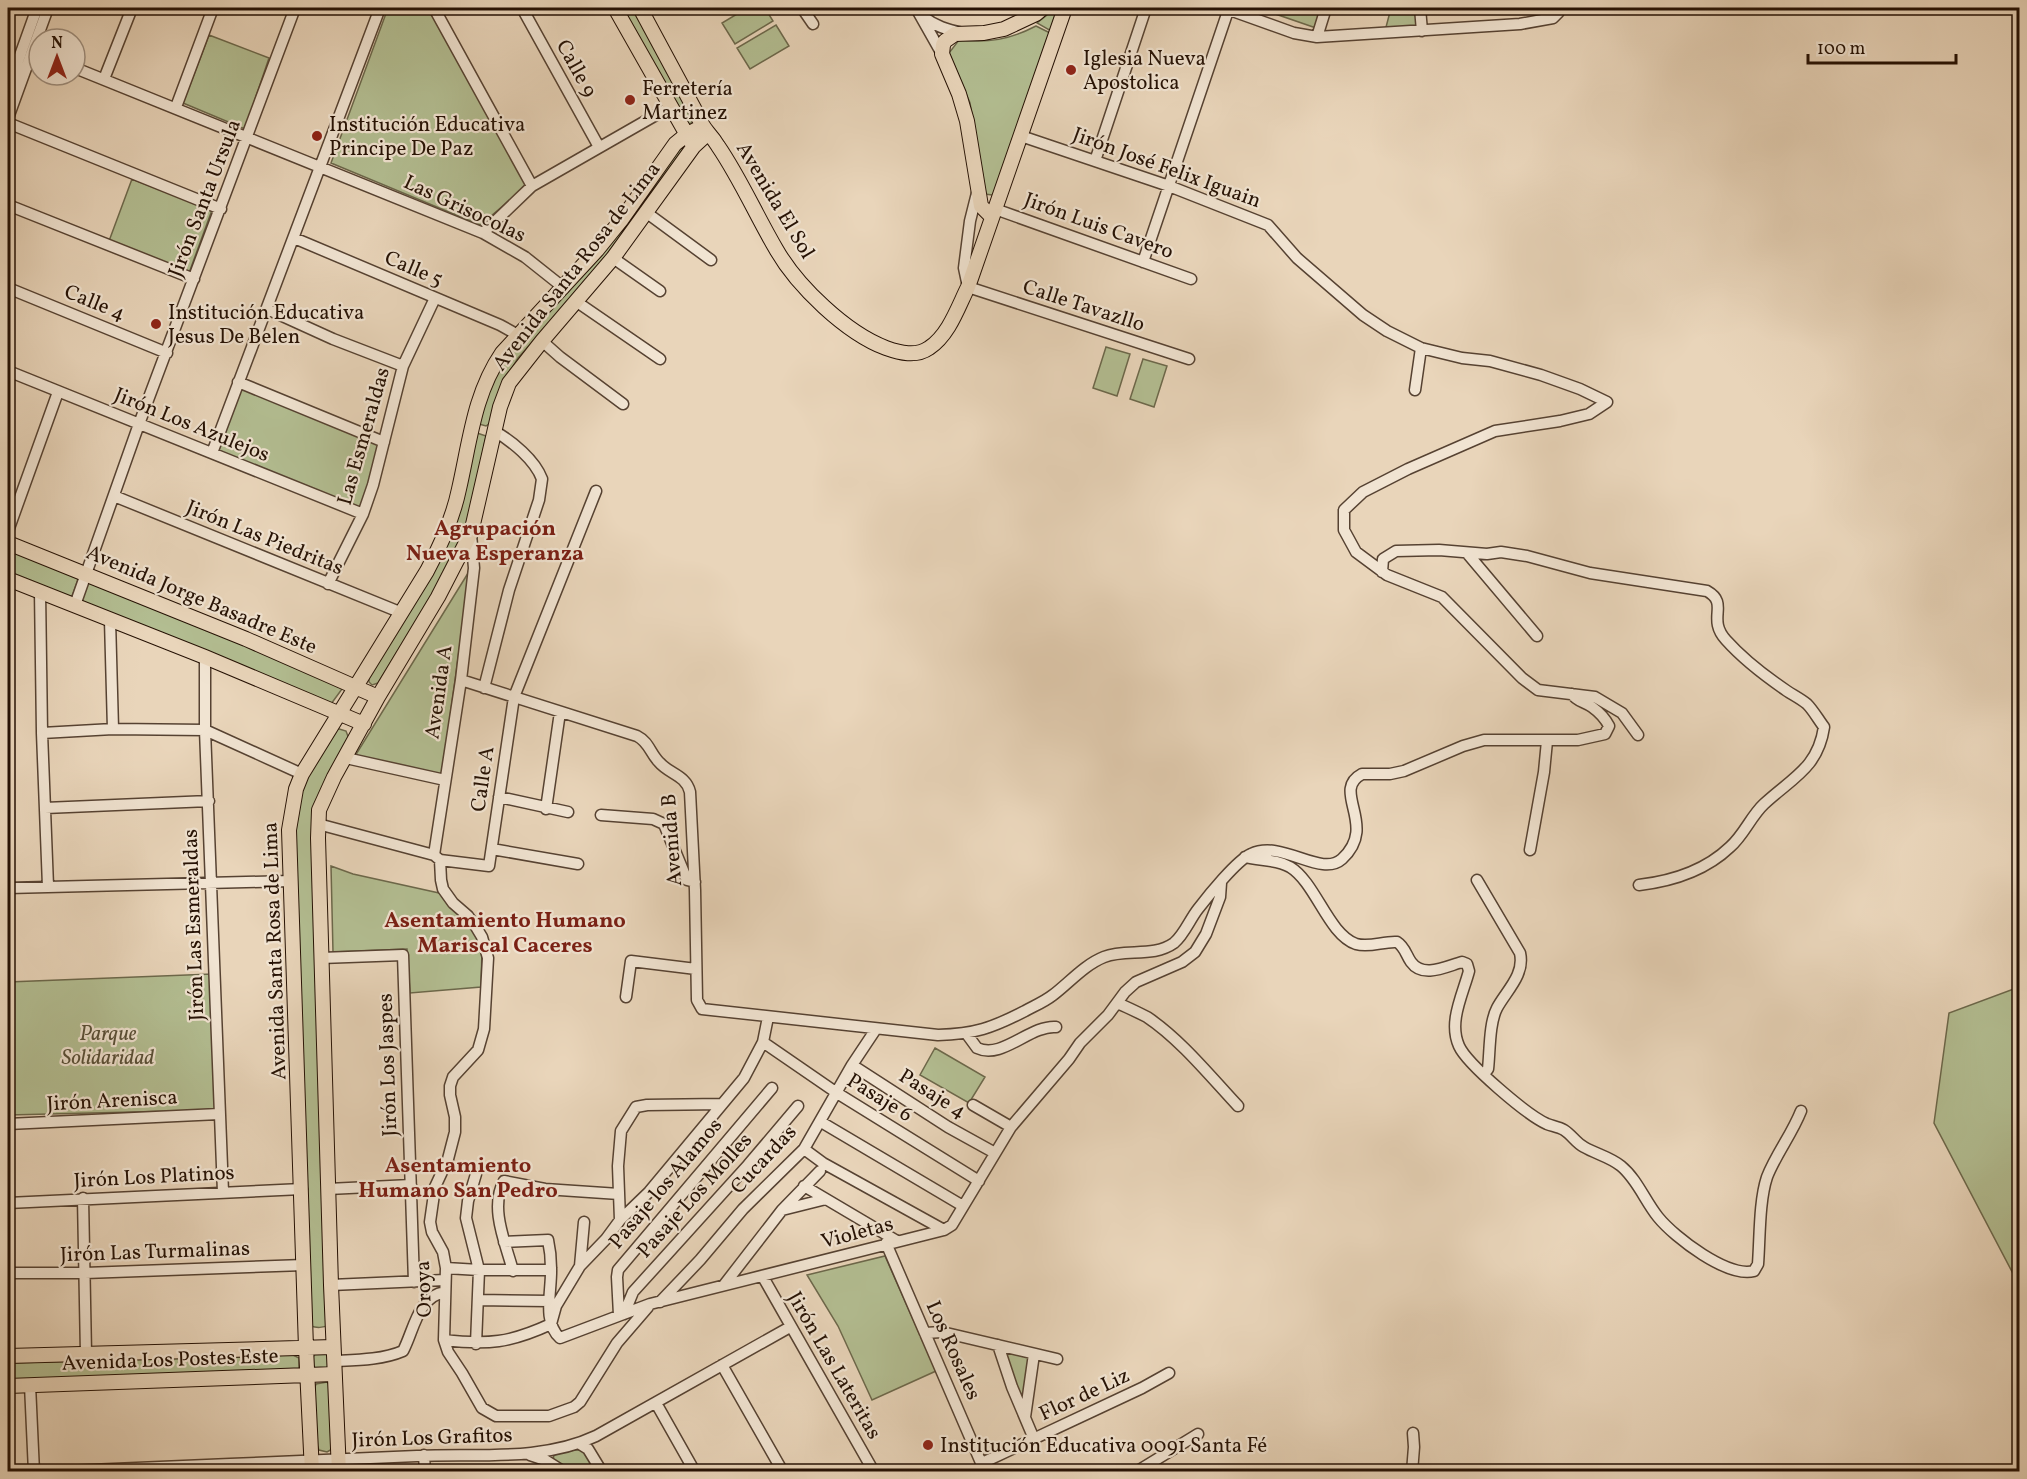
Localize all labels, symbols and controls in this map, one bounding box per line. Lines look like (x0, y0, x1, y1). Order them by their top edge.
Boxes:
north arrow (27, 27, 87, 87)
scale bar (1808, 27, 1956, 65)
text: N (51, 33, 63, 55)
street label: Calle 9 (548, 35, 603, 103)
text: 100 m (1817, 37, 1866, 62)
place label: Iglesia Nueva Apostolica (1083, 45, 1206, 98)
marker: Iglesia Nueva Apostolica (1064, 63, 1078, 77)
place label: Ferretería Martinez (642, 75, 733, 128)
marker: Ferretería Martinez (623, 93, 637, 107)
place label: Institución Educativa Principe De Paz (329, 111, 526, 164)
street label: Jirón Santa Ursula (162, 115, 249, 282)
street label: Jirón José Felix Iguain (1068, 121, 1265, 216)
marker: Institución Educativa Principe De Paz (310, 129, 324, 143)
street label: Avenida El Sol (728, 137, 821, 265)
street label: Avenida Santa Rosa de Lima (486, 156, 668, 378)
street label: Las Grisocolas (398, 168, 530, 250)
street label: Jirón Luis Cavero (1020, 186, 1177, 267)
street label: Calle 5 (380, 244, 447, 295)
street label: Calle Tavazllo (1019, 273, 1148, 340)
street label: Calle 4 (60, 278, 129, 329)
place label: Institución Educativa Jesus De Belen (168, 299, 365, 352)
marker: Institución Educativa Jesus De Belen (149, 317, 163, 331)
street label: Las Esmeraldas (331, 364, 398, 509)
street label: Jirón Los Azulejos (109, 381, 274, 470)
street label: Jirón Las Piedritas (181, 494, 348, 583)
district label: Agrupación Nueva Esperanza (406, 514, 584, 570)
street label: Avenida Jorge Basadre Este (82, 539, 321, 662)
street label: Avenida A (419, 643, 460, 741)
street label: Calle A (465, 744, 502, 814)
street label: Avenida B (655, 793, 690, 887)
street label: Avenida Santa Rosa de Lima (257, 821, 294, 1080)
street label: Jirón Las Esmeraldas (177, 828, 212, 1022)
district label: Asentamiento Humano Mariscal Caceres (384, 906, 626, 962)
street label: Jirón Los Jaspes (372, 993, 405, 1137)
park label: Parque Solidaridad (62, 1020, 154, 1073)
street label: Pasaje 4 (893, 1062, 972, 1126)
street label: Pasaje 6 (841, 1067, 918, 1130)
street label: Jirón Arenisca (46, 1084, 178, 1119)
street label: Pasaje los Alamos (603, 1112, 730, 1256)
street label: Cucardas (724, 1119, 804, 1201)
street label: Pasaje Los Molles (631, 1127, 759, 1265)
district label: Asentamiento Humano San Pedro (358, 1151, 558, 1207)
street label: Jirón Los Platinos (73, 1159, 235, 1196)
street label: Violetas (818, 1210, 897, 1257)
street label: Jirón Las Turmalinas (59, 1235, 251, 1270)
street label: Oroya (409, 1260, 440, 1318)
street label: Jirón Las Lateritas (780, 1286, 888, 1445)
street label: Los Rosales (918, 1296, 987, 1405)
street label: Avenida Los Postes Este (61, 1342, 279, 1379)
street label: Flor de Liz (1035, 1362, 1135, 1429)
street label: Jirón Los Grafitos (351, 1421, 513, 1456)
place label: Institución Educativa 0091 Santa Fé (940, 1432, 1267, 1461)
marker: Institución Educativa 0091 Santa Fé (921, 1438, 935, 1452)

